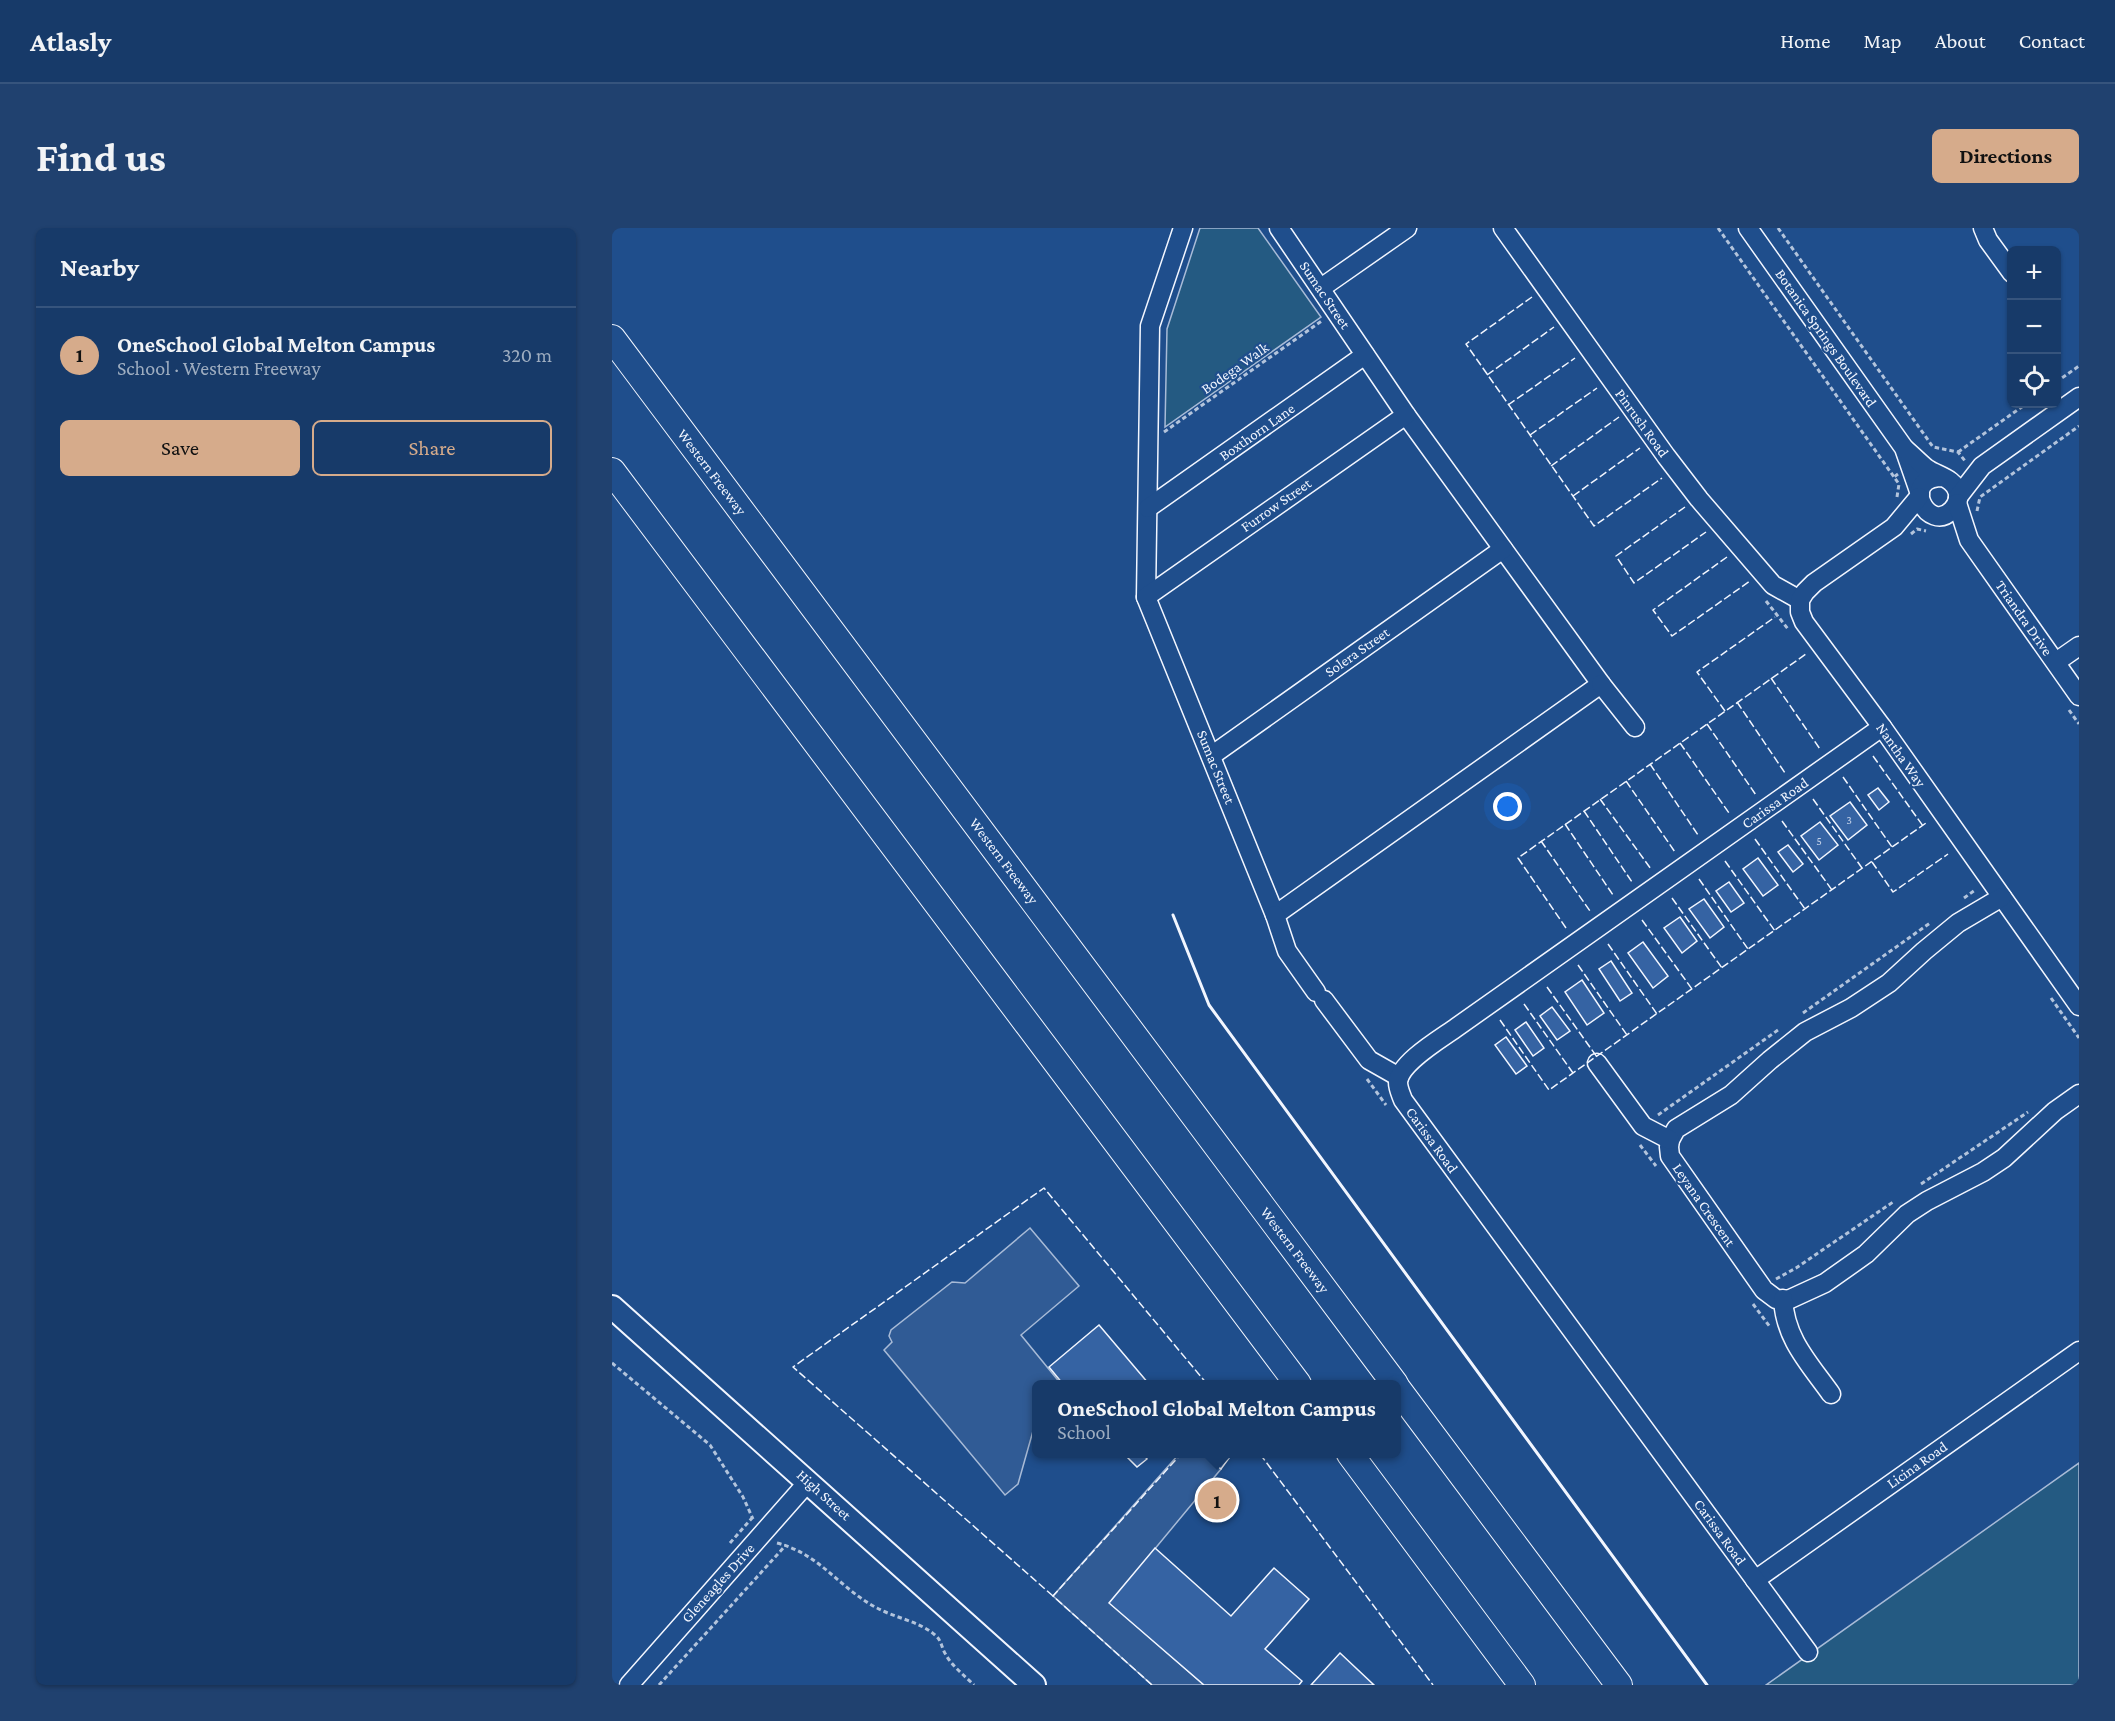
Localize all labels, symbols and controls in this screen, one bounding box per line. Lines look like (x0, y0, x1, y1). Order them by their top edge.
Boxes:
text: Atlasly (30, 26, 111, 57)
text: Home (1780, 29, 1830, 53)
text: Map (1863, 29, 1902, 53)
text: About (1935, 29, 1986, 53)
text: Contact (2019, 29, 2085, 53)
button: Directions (1932, 129, 2079, 183)
text: Find us (36, 133, 166, 180)
map controls (2007, 246, 2061, 408)
button: + (2007, 246, 2061, 300)
text: Nearby (60, 253, 139, 282)
street label: Sumac Street (1297, 258, 1354, 333)
street label: Botanica Springs Boulevard (1772, 266, 1880, 411)
button: − (2007, 300, 2061, 354)
text: OneSchool Global Melton Campus (117, 332, 435, 357)
street label: Bodega Walk (1198, 339, 1273, 398)
text: 1 (76, 344, 83, 366)
text: 320 m (502, 344, 552, 366)
button: locate (2007, 354, 2061, 408)
text: School · Western Freeway (117, 357, 321, 379)
street label: Pinrush Road (1612, 386, 1672, 460)
street label: Boxthorn Lane (1216, 400, 1298, 464)
button: Save (60, 420, 300, 476)
button: Share (312, 420, 552, 476)
street label: Western Freeway (674, 426, 750, 519)
street label: Furrow Street (1238, 474, 1315, 535)
street label: Triandra Drive (1992, 577, 2056, 659)
street label: Solera Street (1322, 623, 1393, 680)
street label: Nantha Way (1872, 720, 1929, 791)
street label: Sumac Street (1194, 728, 1238, 807)
street label: Carissa Road (1739, 774, 1811, 832)
your location (1493, 792, 1522, 821)
house number: 3 (1846, 813, 1852, 827)
street label: Western Freeway (966, 815, 1042, 908)
house number: 5 (1816, 834, 1822, 848)
street label: Carissa Road (1403, 1104, 1461, 1176)
street label: Leyana Crescent (1669, 1160, 1739, 1251)
street label: Western Freeway (1257, 1204, 1333, 1297)
popup (1032, 1380, 1401, 1458)
text: OneSchool Global Melton Campus (1057, 1396, 1376, 1421)
text: School (1057, 1421, 1111, 1443)
street label: Licina Road (1884, 1438, 1950, 1492)
street label: High Street (793, 1467, 855, 1525)
pin: 1 (1198, 1478, 1236, 1522)
street label: Carissa Road (1691, 1496, 1749, 1568)
street label: Gleneagles Drive (678, 1540, 759, 1626)

